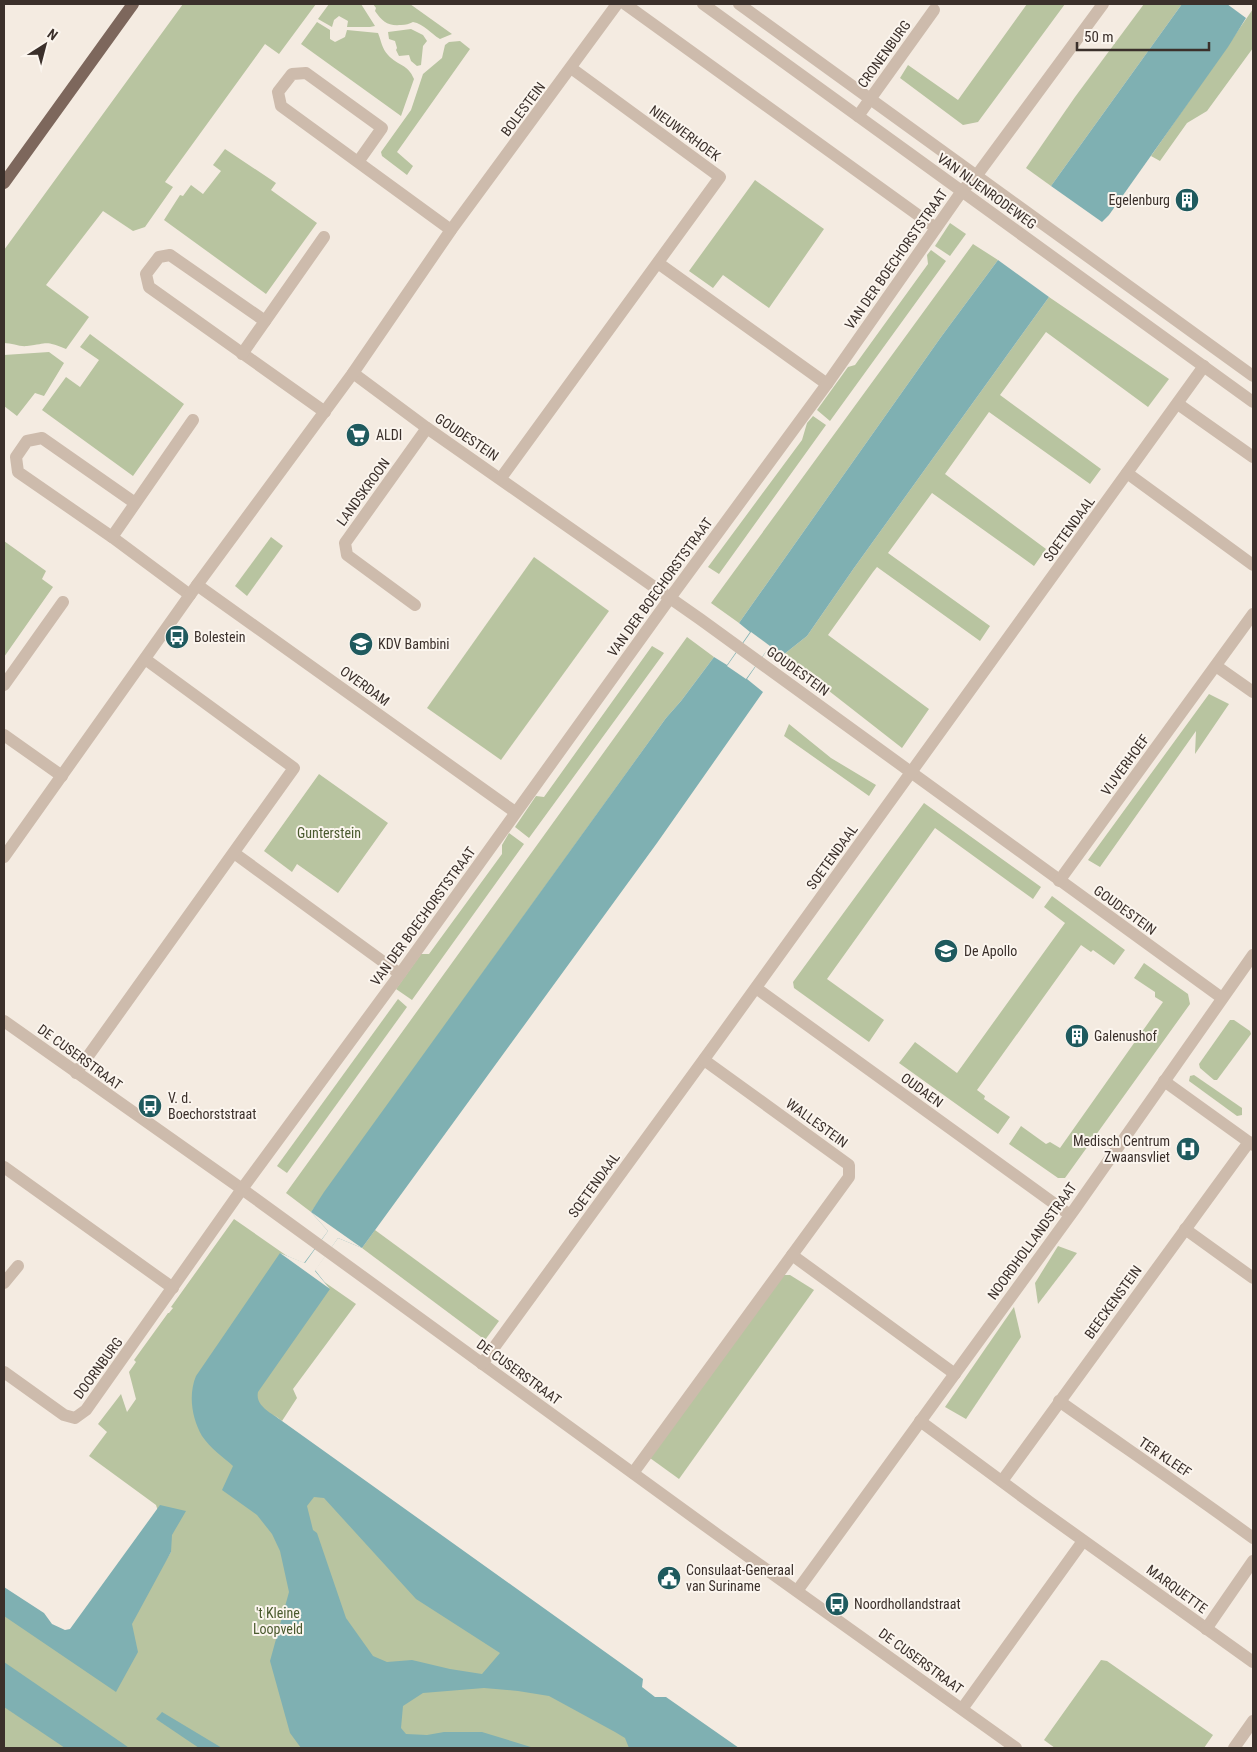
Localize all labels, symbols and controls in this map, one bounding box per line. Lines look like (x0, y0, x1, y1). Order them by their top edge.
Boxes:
street label: CRONENBURG (854, 17, 914, 91)
north arrow (20, 20, 70, 70)
scale bar (1077, 20, 1210, 52)
text: N (44, 25, 61, 43)
text: 50 m (1084, 28, 1114, 46)
street label: BOLESTEIN (498, 79, 548, 139)
street label: NIEUWERHOEK (646, 102, 724, 164)
street label: VAN NIJENRODEWEG (934, 150, 1040, 232)
street label: VAN DER BOECHORSTSTRAAT (841, 186, 951, 332)
building icon: Egelenburg (1174, 187, 1200, 213)
place label: Egelenburg (1108, 192, 1170, 208)
street label: GOUDESTEIN (432, 410, 502, 464)
supermarket icon: ALDI (345, 422, 371, 448)
place label: ALDI (376, 427, 402, 443)
street label: LANDSKROON (333, 455, 393, 529)
street label: SOETENDAAL (1040, 493, 1098, 565)
street label: VAN DER BOECHORSTSTRAAT (604, 515, 716, 659)
bus stop icon: Bolestein (164, 624, 190, 650)
place label: Bolestein (194, 629, 246, 645)
school or university icon: KDV Bambini (348, 631, 374, 657)
place label: KDV Bambini (378, 636, 450, 652)
street label: GOUDESTEIN (764, 643, 832, 699)
street label: OVERDAM (337, 663, 393, 709)
street label: VIJVERHOEF (1098, 731, 1153, 798)
street label: SOETENDAAL (803, 821, 861, 893)
park label: Gunterstein (297, 825, 361, 841)
street label: VAN DER BOECHORSTSTRAAT (367, 844, 479, 988)
street label: GOUDESTEIN (1091, 882, 1159, 938)
school or university icon: De Apollo (933, 938, 959, 964)
place label: De Apollo (964, 943, 1017, 959)
street label: DE CUSERSTRAAT (35, 1021, 125, 1093)
building icon: Galenushof (1064, 1023, 1090, 1049)
place label: Galenushof (1094, 1028, 1157, 1044)
street label: OUDAEN (898, 1069, 946, 1111)
place label: V. d. Boechorststraat (168, 1090, 256, 1122)
bus stop icon: V. d. Boechorststraat (137, 1093, 163, 1119)
street label: WALLESTEIN (783, 1095, 851, 1151)
place label: Medisch Centrum Zwaansvliet (1073, 1133, 1170, 1165)
hospital icon: Medisch Centrum Zwaansvliet (1175, 1136, 1201, 1162)
street label: SOETENDAAL (565, 1149, 623, 1221)
street label: NOORDHOLLANDSTRAAT (984, 1179, 1080, 1303)
street label: BEECKENSTEIN (1081, 1262, 1145, 1342)
street label: DOORNBURG (70, 1334, 126, 1402)
street label: DE CUSERSTRAAT (474, 1336, 564, 1408)
street label: TER KLEEF (1136, 1434, 1194, 1481)
place label: Consulaat-Generaal van Suriname (686, 1562, 794, 1594)
street label: MARQUETTE (1143, 1562, 1211, 1616)
public building icon: Consulaat-Generaal van Suriname (656, 1565, 682, 1591)
bus stop icon: Noordhollandstraat (824, 1591, 850, 1617)
place label: Noordhollandstraat (854, 1596, 961, 1612)
park label: 't Kleine Loopveld (253, 1605, 303, 1637)
street label: DE CUSERSTRAAT (876, 1625, 966, 1697)

